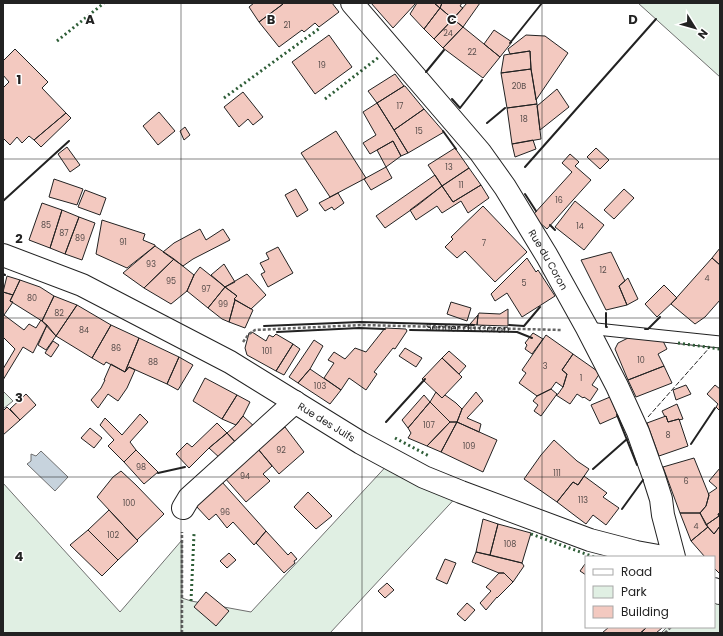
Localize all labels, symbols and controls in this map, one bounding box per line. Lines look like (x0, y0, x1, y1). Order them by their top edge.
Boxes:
north arrow (675, 8, 715, 48)
text: A (85, 10, 95, 29)
text: B (267, 10, 276, 29)
text: C (447, 10, 457, 29)
text: D (628, 10, 638, 29)
house number: 21 (283, 20, 291, 31)
text: N (694, 26, 712, 42)
house number: 24 (443, 28, 453, 39)
house number: 22 (467, 47, 477, 58)
house number: 19 (318, 60, 326, 71)
text: 1 (17, 70, 21, 89)
house number: 20B (512, 81, 526, 92)
house number: 17 (397, 101, 404, 112)
house number: 18 (520, 114, 528, 125)
house number: 15 (415, 126, 423, 137)
house number: 13 (445, 162, 453, 173)
house number: 11 (458, 180, 464, 191)
house number: 16 (555, 195, 563, 206)
house number: 85 (41, 220, 51, 231)
house number: 14 (576, 221, 584, 232)
street label: Rue du Coron (524, 227, 571, 293)
house number: 87 (59, 228, 69, 239)
text: 2 (15, 229, 23, 248)
house number: 89 (75, 233, 85, 244)
house number: 91 (119, 237, 127, 248)
house number: 7 (482, 238, 487, 249)
house number: 93 (146, 259, 156, 270)
house number: 12 (599, 265, 607, 276)
house number: 4 (704, 273, 710, 284)
house number: 95 (166, 276, 176, 287)
house number: 5 (521, 278, 527, 289)
house number: 97 (201, 284, 211, 295)
house number: 80 (27, 293, 37, 304)
house number: 99 (218, 299, 228, 310)
house number: 82 (54, 308, 64, 319)
street label: Sentier du Coron (426, 320, 510, 337)
house number: 84 (79, 325, 89, 336)
house number: 86 (111, 343, 121, 354)
house number: 101 (262, 346, 272, 357)
house number: 10 (637, 355, 645, 366)
house number: 88 (148, 357, 158, 368)
house number: 3 (543, 361, 548, 372)
house number: 1 (580, 373, 582, 384)
house number: 103 (314, 381, 326, 392)
text: 3 (15, 388, 23, 407)
street label: Rue des Juifs (295, 399, 358, 446)
house number: 107 (423, 420, 436, 431)
house number: 8 (665, 430, 671, 441)
house number: 109 (463, 441, 475, 452)
house number: 92 (276, 445, 286, 456)
house number: 98 (136, 462, 146, 473)
house number: 111 (553, 468, 561, 479)
house number: 94 (240, 471, 250, 482)
house number: 6 (683, 476, 689, 487)
house number: 113 (578, 495, 588, 506)
house number: 100 (123, 498, 135, 509)
house number: 96 (220, 507, 230, 518)
house number: 4 (693, 521, 699, 532)
house number: 102 (107, 530, 119, 541)
house number: 108 (504, 539, 516, 550)
text: 4 (15, 547, 24, 566)
legend (585, 556, 715, 628)
text: Road (621, 563, 652, 580)
text: Park (621, 583, 648, 600)
text: Building (621, 603, 669, 620)

